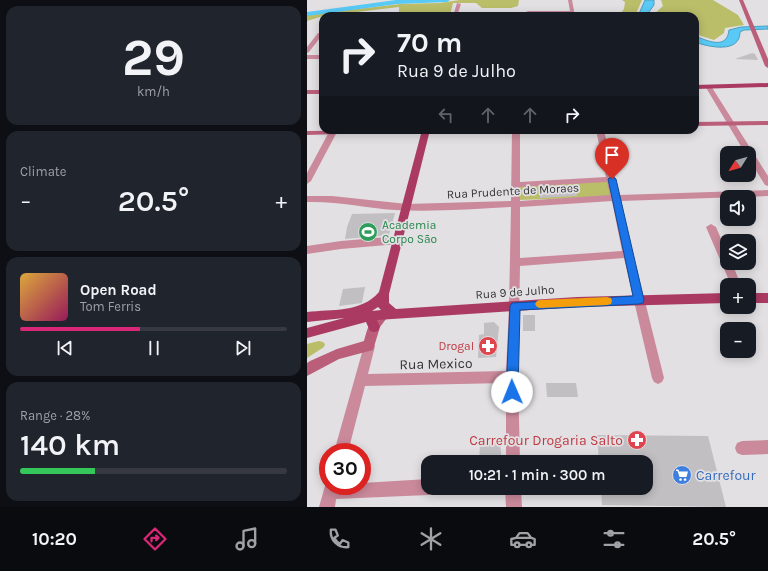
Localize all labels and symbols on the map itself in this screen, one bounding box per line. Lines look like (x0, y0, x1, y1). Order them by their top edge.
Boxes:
pin (595, 138, 629, 179)
north arrow (720, 146, 756, 182)
street label: Rua Prudente de Moraes (446, 181, 580, 201)
place label: Academia Corpo São (382, 218, 437, 246)
sports icon: Academia Corpo São (357, 221, 379, 243)
street label: Rua 9 de Julho (475, 282, 555, 302)
pharmacy icon: Drogal (477, 335, 499, 357)
place label: Drogal (438, 339, 474, 353)
street label: Rua Mexico (399, 355, 473, 373)
position arrow (491, 371, 533, 413)
pharmacy icon: Carrefour Drogaria Salto (626, 429, 648, 451)
place label: Carrefour Drogaria Salto (469, 432, 623, 449)
speed limit sign: 30 (319, 443, 371, 495)
supermarket icon: Carrefour (671, 464, 693, 486)
place label: Carrefour (696, 467, 757, 484)

